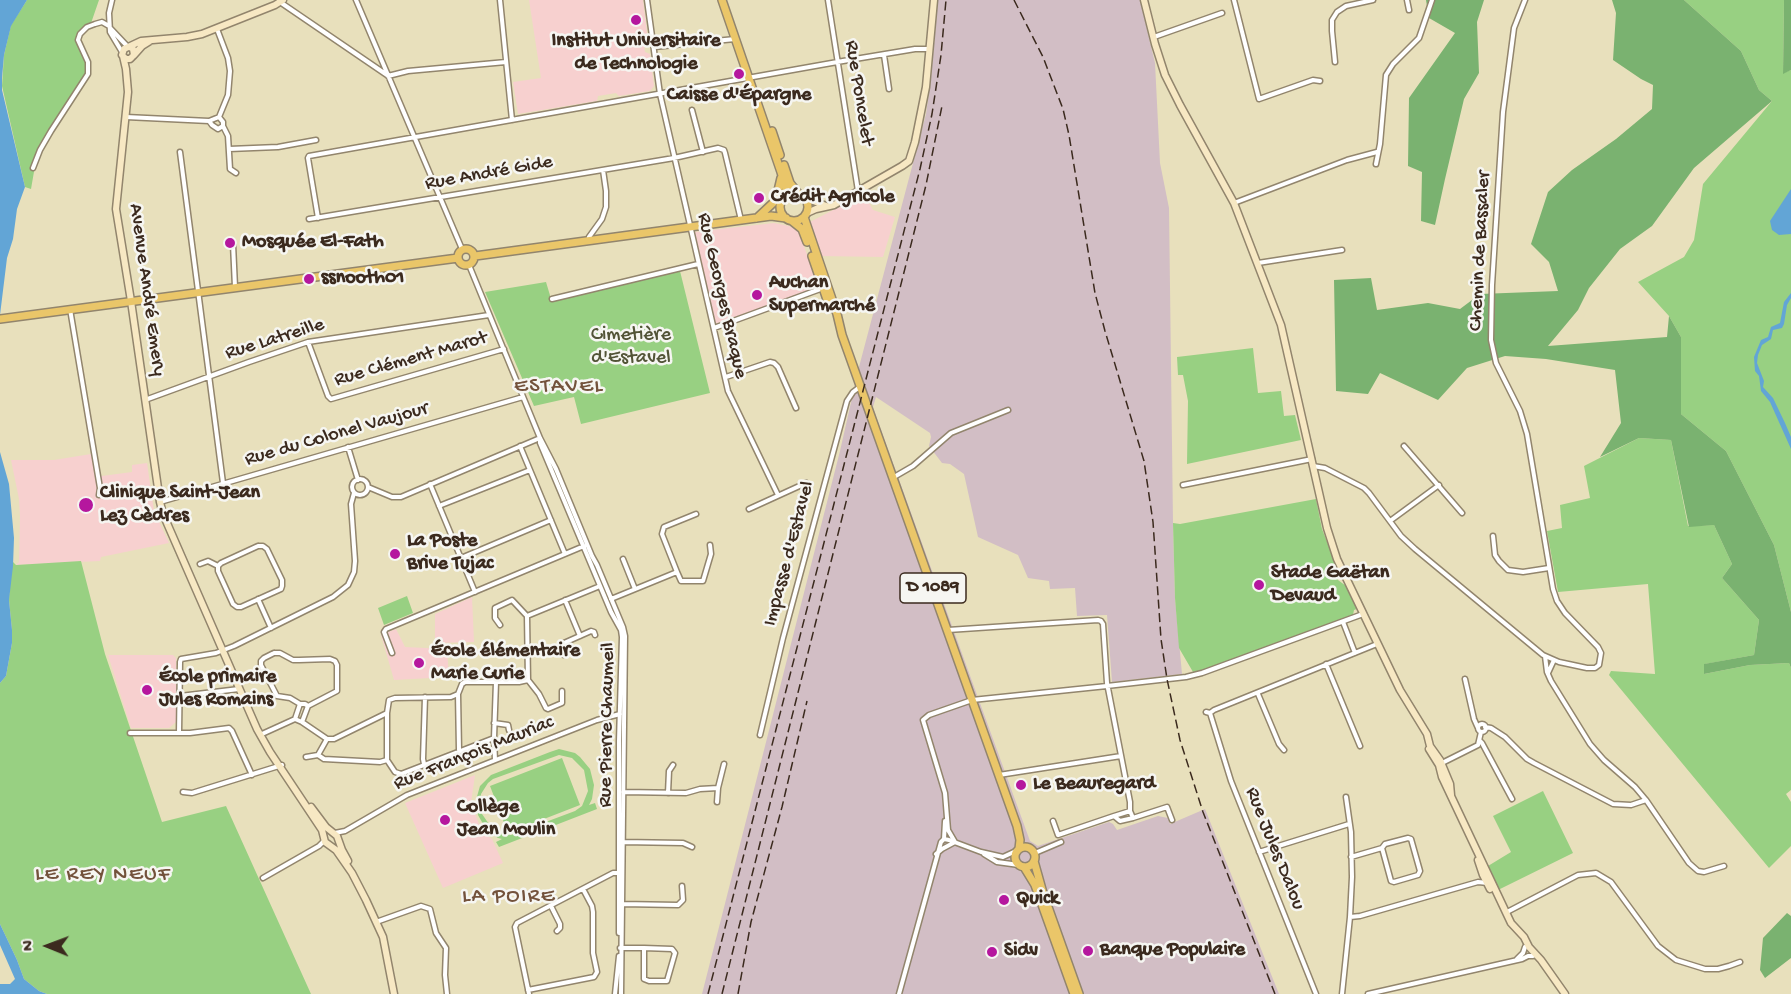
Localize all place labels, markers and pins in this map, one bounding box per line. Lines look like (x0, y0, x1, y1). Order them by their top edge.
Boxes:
marker: Institut Universitaire de Technologie (629, 13, 643, 27)
place label: Institut Universitaire de Technologie (552, 30, 720, 77)
marker: Caisse d'Épargne (732, 67, 746, 81)
place label: Caisse d'Épargne (667, 84, 811, 108)
place label: Crédit Agricole (771, 186, 895, 210)
marker: Crédit Agricole (752, 191, 766, 205)
place label: Mosquée El-Fath (242, 231, 384, 255)
marker: Mosquée El-Fath (223, 236, 237, 250)
place label: ssnooth01 (321, 267, 404, 291)
marker: ssnooth01 (302, 272, 316, 286)
place label: Auchan Supermarché (769, 272, 875, 319)
marker: Auchan Supermarché (750, 288, 764, 302)
place label: Clinique Saint-Jean Lez Cèdres (100, 482, 260, 529)
marker: Clinique Saint-Jean Lez Cèdres (77, 496, 95, 514)
place label: La Poste Brive Tujac (407, 530, 493, 577)
marker: La Poste Brive Tujac (388, 547, 402, 561)
place label: Stade Gaëtan Devaud (1271, 562, 1389, 609)
marker: Stade Gaëtan Devaud (1252, 578, 1266, 592)
place label: École élémentaire Marie Curie (431, 640, 580, 687)
marker: École élémentaire Marie Curie (412, 656, 426, 670)
place label: École primaire Jules Romains (159, 666, 276, 713)
marker: École primaire Jules Romains (140, 683, 154, 697)
place label: Le Beauregard (1033, 773, 1155, 797)
marker: Le Beauregard (1014, 778, 1028, 792)
place label: Collège Jean Moulin (457, 796, 555, 843)
marker: Collège Jean Moulin (438, 813, 452, 827)
place label: Quick (1016, 888, 1059, 912)
marker: Quick (997, 893, 1011, 907)
place label: Banque Populaire (1100, 939, 1245, 963)
place label: Sidv (1004, 940, 1038, 964)
marker: Banque Populaire (1081, 944, 1095, 958)
marker: Sidv (985, 945, 999, 959)

